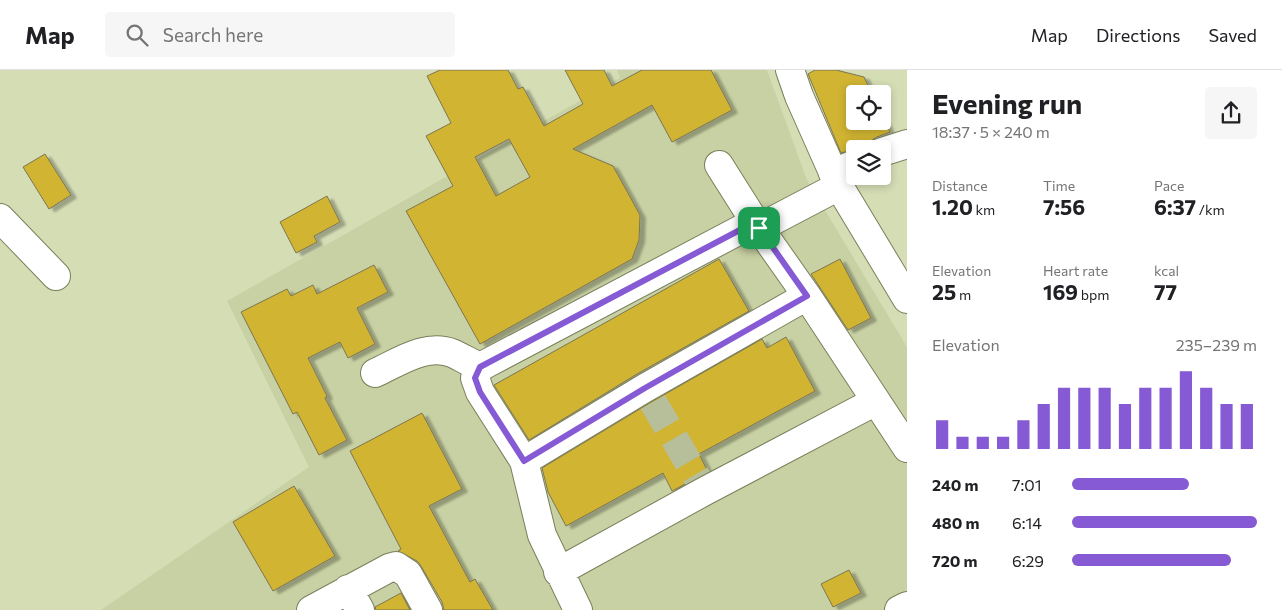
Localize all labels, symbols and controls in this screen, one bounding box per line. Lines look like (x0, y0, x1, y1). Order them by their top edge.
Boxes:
search box (105, 12, 455, 57)
text: Map (25, 20, 75, 49)
icon: search (123, 21, 151, 49)
text: Search here (163, 23, 263, 46)
text: Map (1031, 24, 1068, 46)
text: Directions (1096, 24, 1180, 46)
text: Saved (1208, 24, 1257, 46)
map controls (846, 85, 891, 185)
button: locate (846, 85, 891, 130)
text: Evening run (932, 86, 1082, 120)
button: share (1205, 87, 1257, 139)
text: 18:37 · 5 × 240 m (932, 122, 1050, 141)
button: layers (846, 140, 891, 185)
text: Distance (932, 177, 988, 194)
text: Time (1043, 177, 1075, 194)
text: Pace (1154, 177, 1184, 194)
text: 1.20 (932, 194, 973, 219)
text: 7:56 (1043, 194, 1085, 219)
text: 6:37 (1154, 194, 1196, 219)
text: km (973, 201, 995, 218)
text: /km (1196, 201, 1225, 218)
pin (738, 207, 780, 249)
icon: arrive (745, 214, 773, 242)
text: Elevation (932, 262, 991, 279)
text: Heart rate (1043, 262, 1108, 279)
text: kcal (1154, 262, 1179, 279)
text: 25 (932, 279, 956, 304)
text: 169 (1043, 279, 1078, 304)
text: 77 (1154, 279, 1177, 304)
text: m (956, 286, 971, 303)
text: bpm (1078, 286, 1110, 303)
text: Elevation (932, 335, 1000, 354)
text: 235–239 m (1176, 335, 1257, 354)
text: 240 m (932, 475, 978, 494)
text: 7:01 (1012, 475, 1042, 494)
text: 480 m (932, 513, 979, 532)
text: 6:14 (1012, 513, 1042, 532)
text: 720 m (932, 551, 977, 570)
text: 6:29 (1012, 551, 1044, 570)

